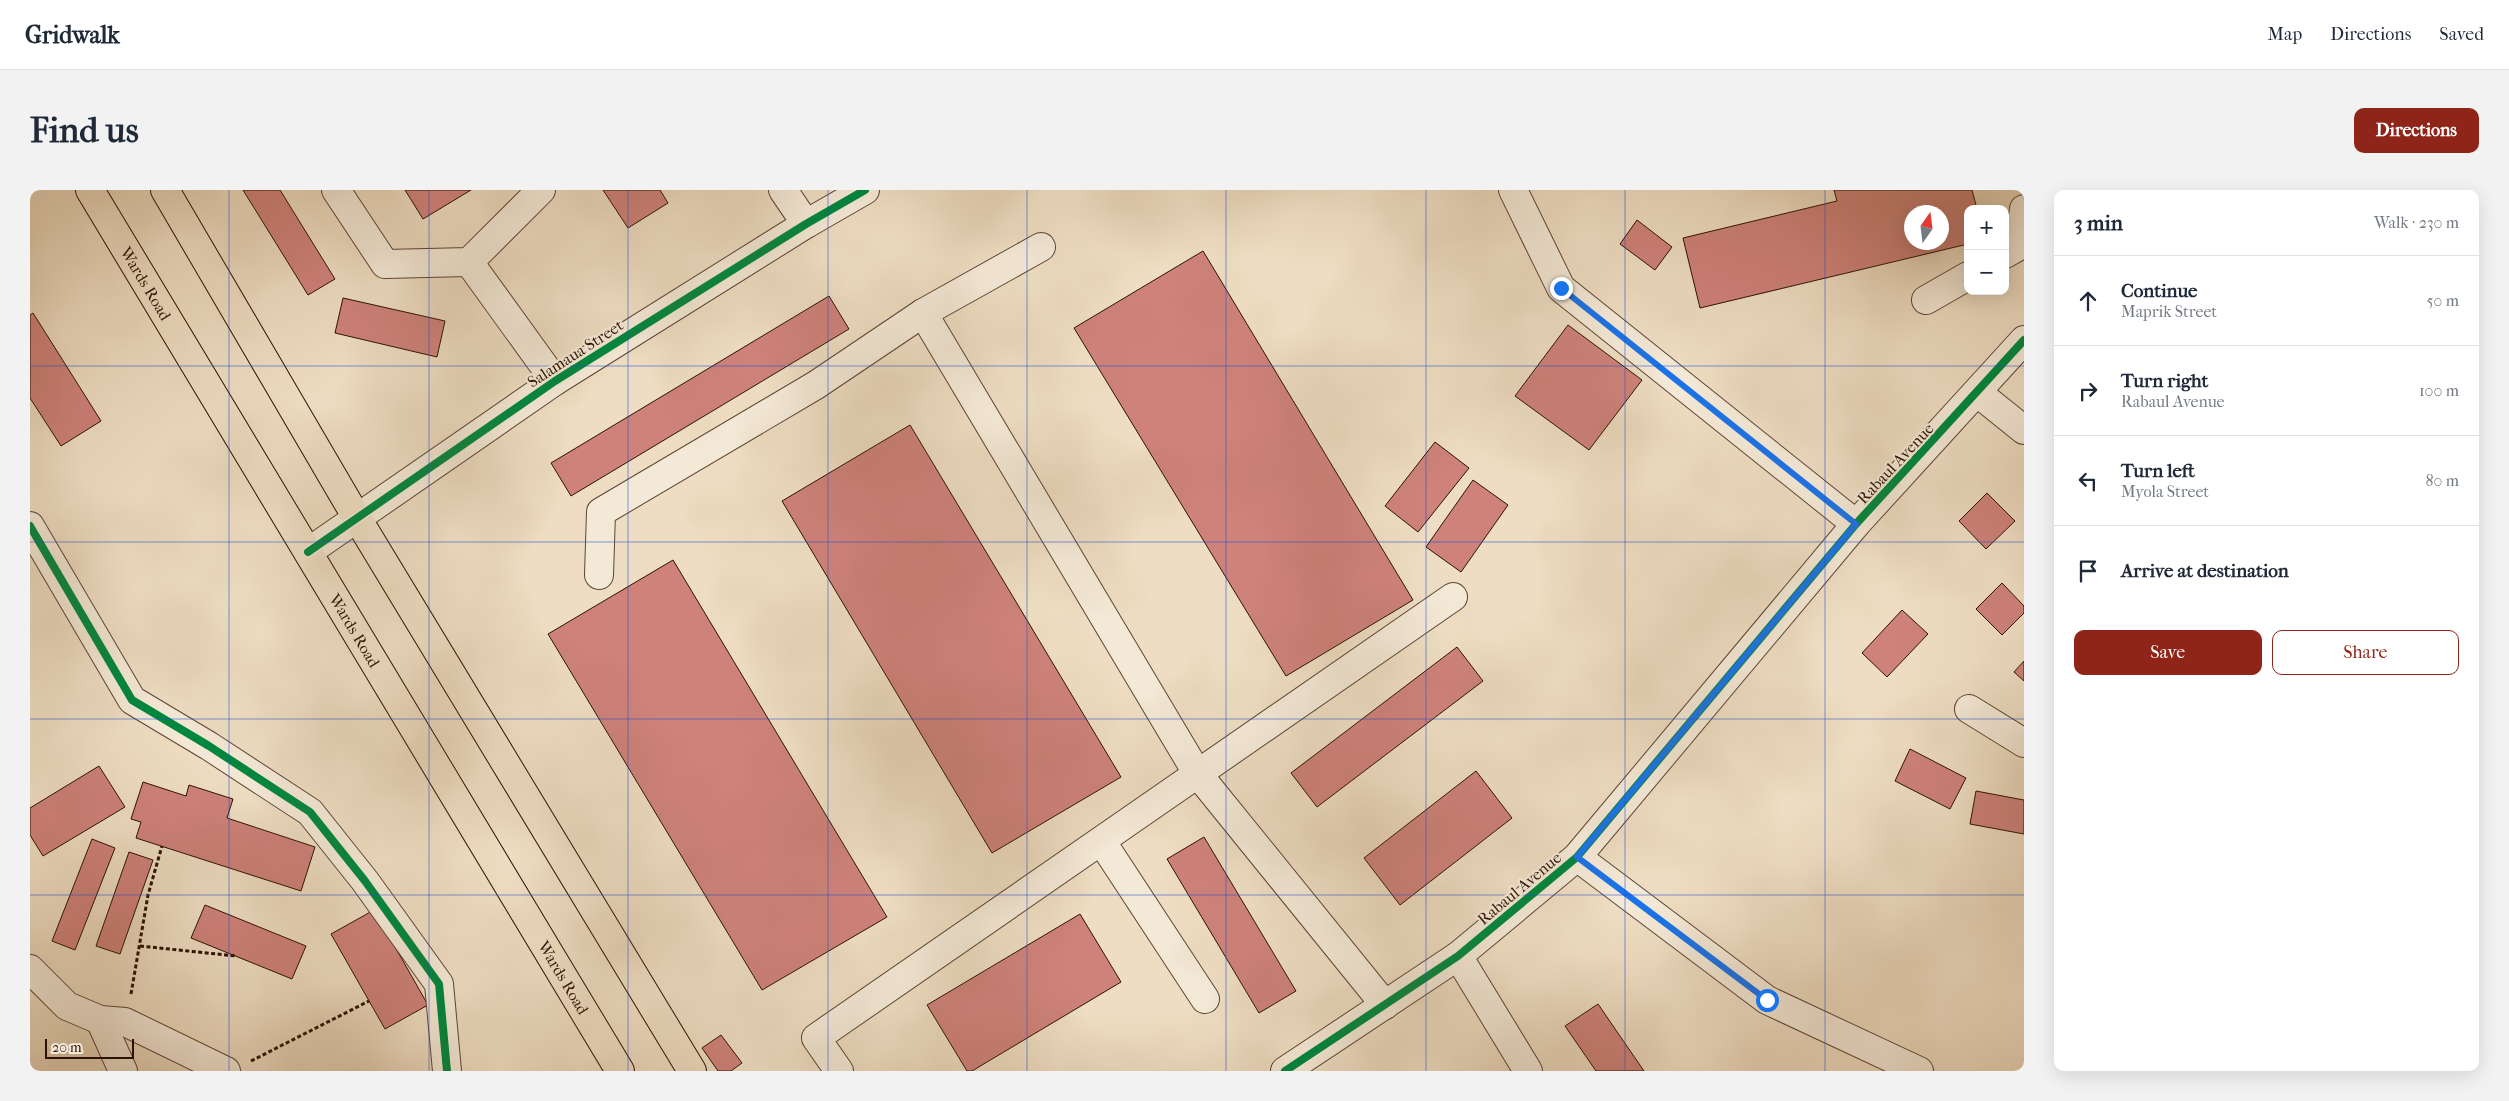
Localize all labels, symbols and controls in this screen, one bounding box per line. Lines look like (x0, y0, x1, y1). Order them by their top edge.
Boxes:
text: Gridwalk (25, 21, 120, 49)
text: Map (2268, 24, 2302, 45)
text: Directions (2330, 24, 2411, 45)
text: Saved (2439, 24, 2484, 45)
button: Directions (2354, 108, 2479, 153)
text: Find us (30, 110, 139, 151)
north arrow (1904, 205, 1949, 250)
map controls (1964, 205, 2009, 295)
button: + (1964, 205, 2009, 250)
text: 3 min (2074, 211, 2123, 235)
text: Walk · 230 m (2374, 213, 2459, 232)
street label: Wards Road (116, 243, 175, 324)
button: − (1964, 250, 2009, 295)
route end (1550, 277, 1573, 300)
text: Continue (2121, 280, 2197, 302)
icon: ahead (2074, 287, 2102, 315)
text: 50 m (2427, 291, 2459, 310)
text: Maprik Street (2121, 302, 2217, 321)
street label: Salamaua Street (524, 315, 627, 391)
text: Turn right (2121, 370, 2208, 392)
icon: right (2074, 377, 2102, 405)
text: 100 m (2419, 381, 2459, 400)
text: Rabaul Avenue (2121, 392, 2225, 411)
street label: Rabaul Avenue (1853, 419, 1938, 508)
text: Turn left (2121, 460, 2195, 482)
icon: left (2074, 467, 2102, 495)
text: 80 m (2425, 471, 2459, 490)
text: Myola Street (2121, 482, 2209, 501)
icon: arrive (2074, 557, 2102, 585)
text: Arrive at destination (2121, 560, 2289, 582)
street label: Wards Road (325, 590, 384, 671)
button: Save (2074, 630, 2262, 675)
button: Share (2272, 630, 2459, 675)
street label: Rabaul Avenue (1474, 848, 1565, 929)
street label: Wards Road (533, 937, 593, 1018)
route start (1756, 989, 1779, 1012)
scale bar (45, 1036, 134, 1059)
text: 20 m (52, 1039, 82, 1056)

